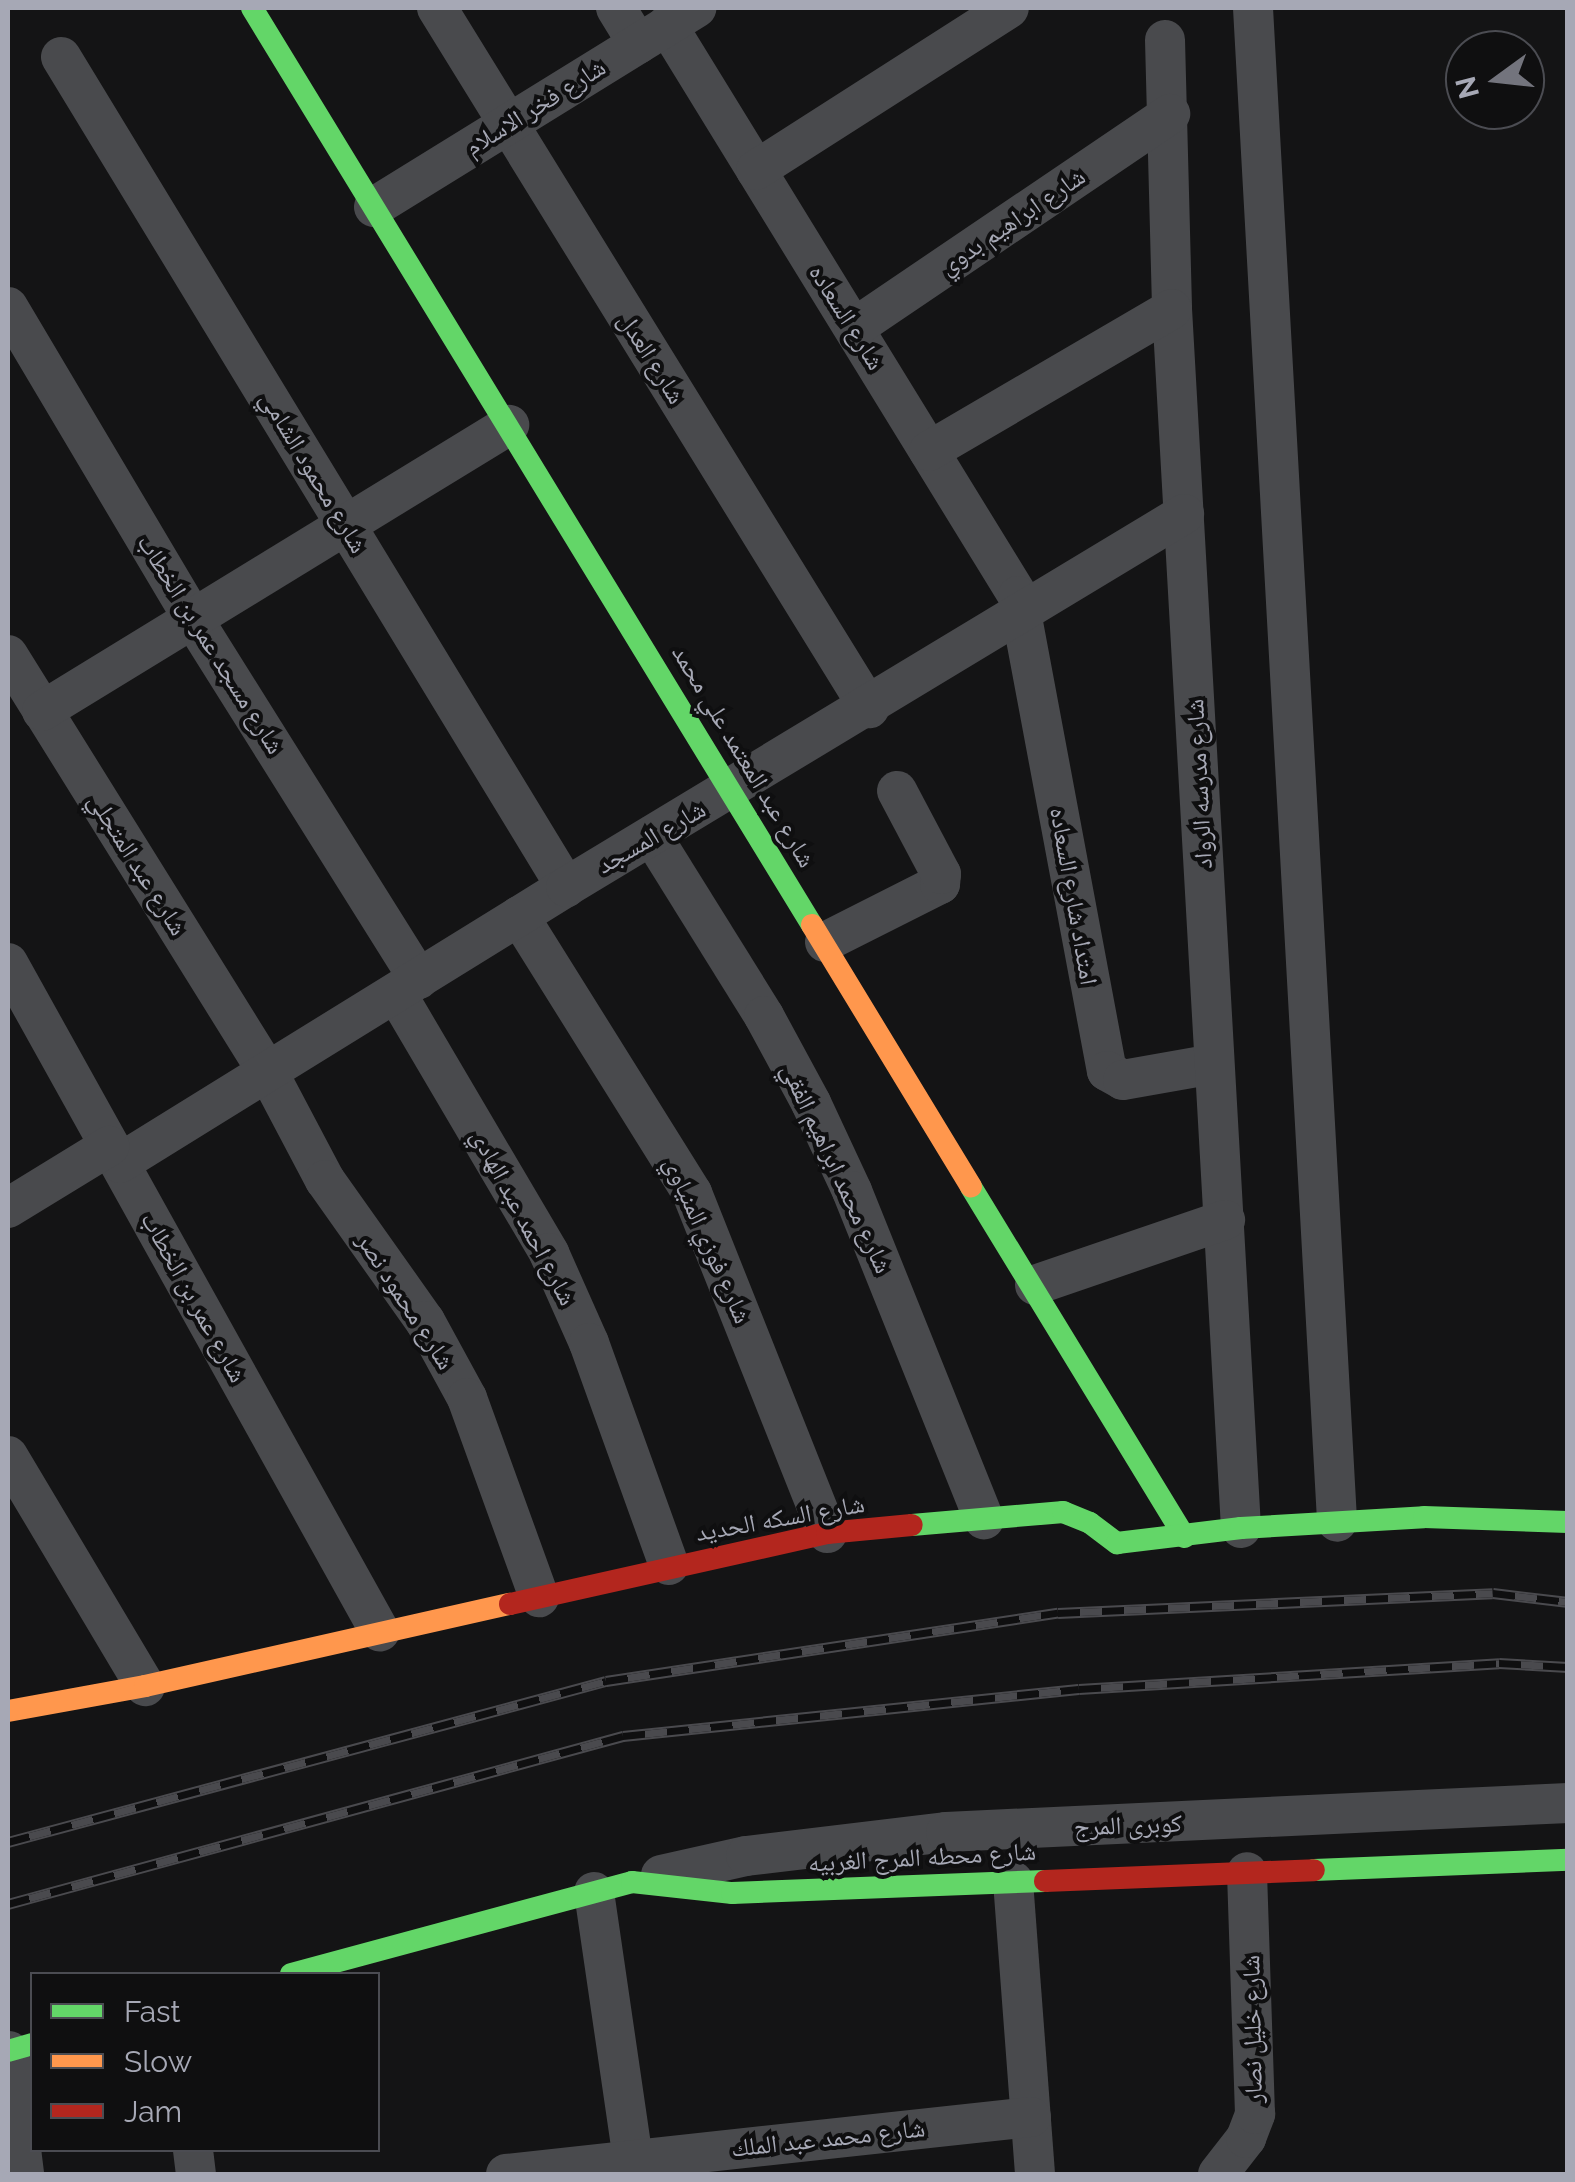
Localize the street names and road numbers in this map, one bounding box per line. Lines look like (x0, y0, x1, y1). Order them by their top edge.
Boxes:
street label: شارع فخر الاسلام (459, 52, 611, 162)
street label: شارع ابراهيم بدوي (933, 161, 1091, 281)
street label: شارع السعاده (803, 259, 891, 375)
street label: شارع العدل (612, 307, 692, 409)
street label: شارع محمود الشامي (254, 386, 374, 558)
street label: شارع مسجد عمر بن الخطاب (131, 529, 291, 759)
street label: شارع عبد المعتمد علي محمد (666, 639, 822, 873)
street label: شارع مدرسه الرواد (1180, 698, 1218, 870)
street label: شارع عبد المتجلي (82, 787, 194, 941)
street label: شارع المسجد (591, 794, 711, 880)
street label: امتداد شارع السعاده (1044, 805, 1104, 987)
street label: شارع محمد ابراهيم الفقي (775, 1058, 899, 1278)
street label: شارع احمد عبد الهادي (465, 1124, 583, 1310)
street label: شارع فوزي المنياوي (658, 1152, 758, 1328)
street label: شارع عمر بن الخطاب (135, 1206, 253, 1388)
street label: شارع محمود نصر (351, 1227, 461, 1375)
street label: شارع السكه الحديد (693, 1488, 867, 1548)
street label: كوبرى المرج (1073, 1808, 1183, 1842)
street label: شارع محطه المرج الغربيه (807, 1836, 1037, 1878)
street label: شارع خليل نصار (1236, 1955, 1268, 2103)
street label: شارع محمد عبد الملك (730, 2113, 926, 2163)

